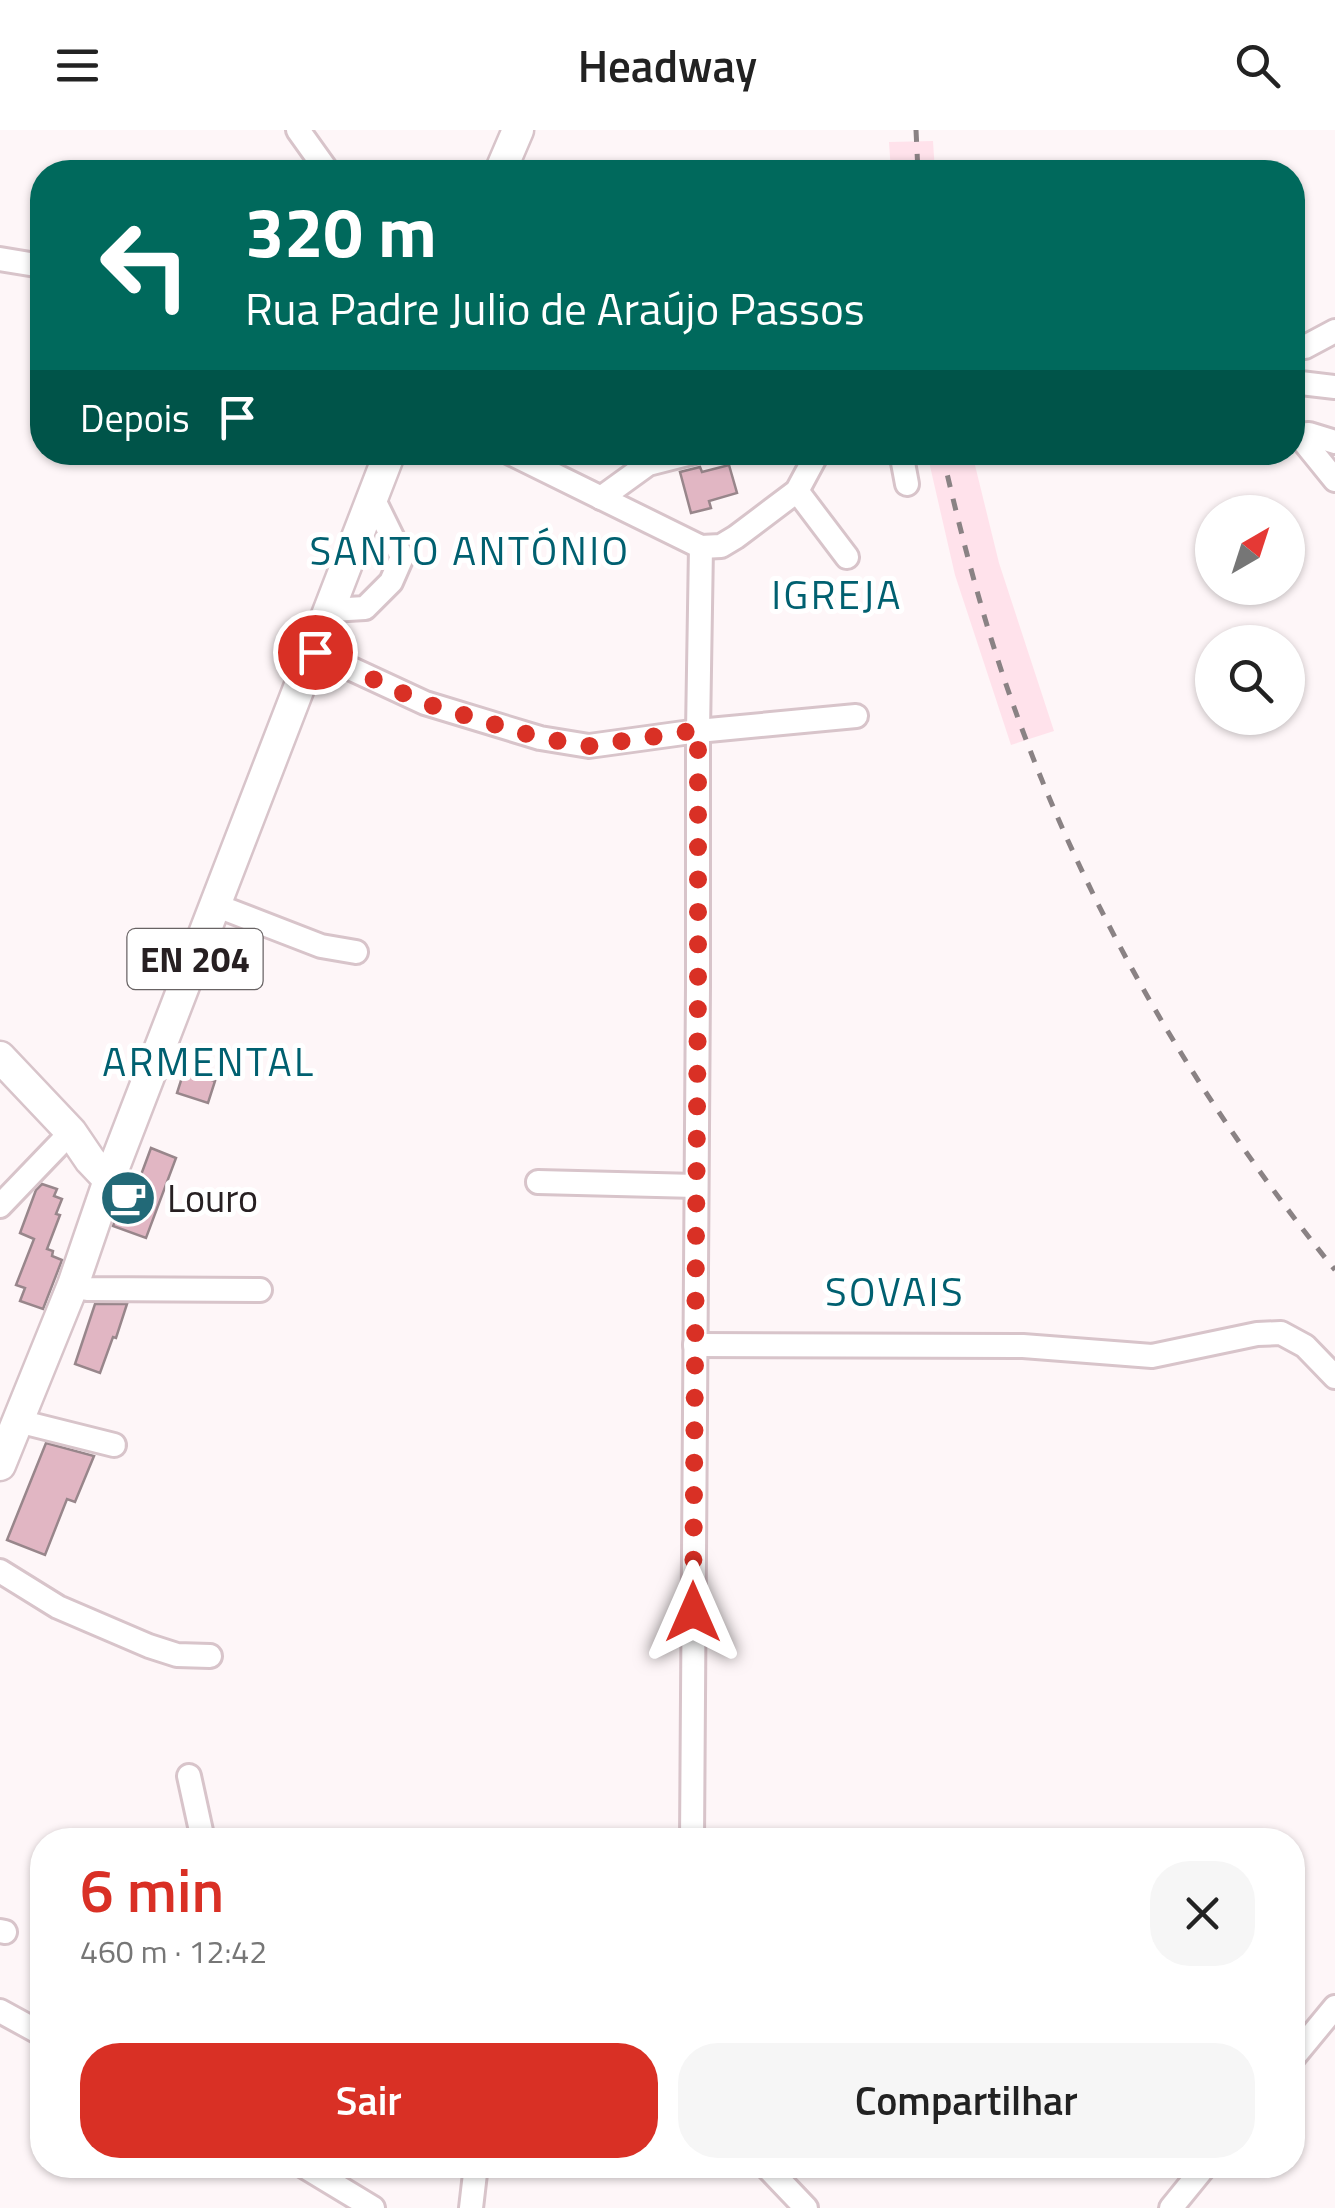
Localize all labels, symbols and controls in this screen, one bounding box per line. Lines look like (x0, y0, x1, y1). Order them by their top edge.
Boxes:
text: Headway (578, 31, 757, 99)
icon: menu (50, 38, 105, 93)
icon: search (1230, 38, 1285, 93)
text: 320 m (245, 178, 437, 284)
icon: left (80, 200, 210, 330)
text: Rua Padre Julio de Araújo Passos (245, 274, 865, 342)
text: Depois (80, 389, 190, 447)
icon: arrive (210, 390, 265, 445)
north arrow (1195, 495, 1305, 605)
map controls (1195, 495, 1305, 735)
district label: SANTO ANTÓNIO (310, 520, 630, 581)
district label: IGREJA (771, 564, 903, 625)
pin (273, 610, 358, 695)
icon: arrive (288, 625, 343, 680)
button: search (1195, 625, 1305, 735)
road number: EN 204 (128, 929, 262, 989)
district label: ARMENTAL (102, 1031, 316, 1092)
cafe icon: Louro (98, 1168, 158, 1228)
place label: Louro (167, 1169, 258, 1227)
district label: SOVAIS (825, 1261, 965, 1322)
position arrow (641, 1560, 745, 1664)
text: 6 min (80, 1844, 224, 1935)
button: close (1150, 1861, 1255, 1966)
text: 460 m · 12:42 (80, 1927, 267, 1975)
button: Sair (80, 2043, 658, 2158)
button: Compartilhar (678, 2043, 1255, 2158)

